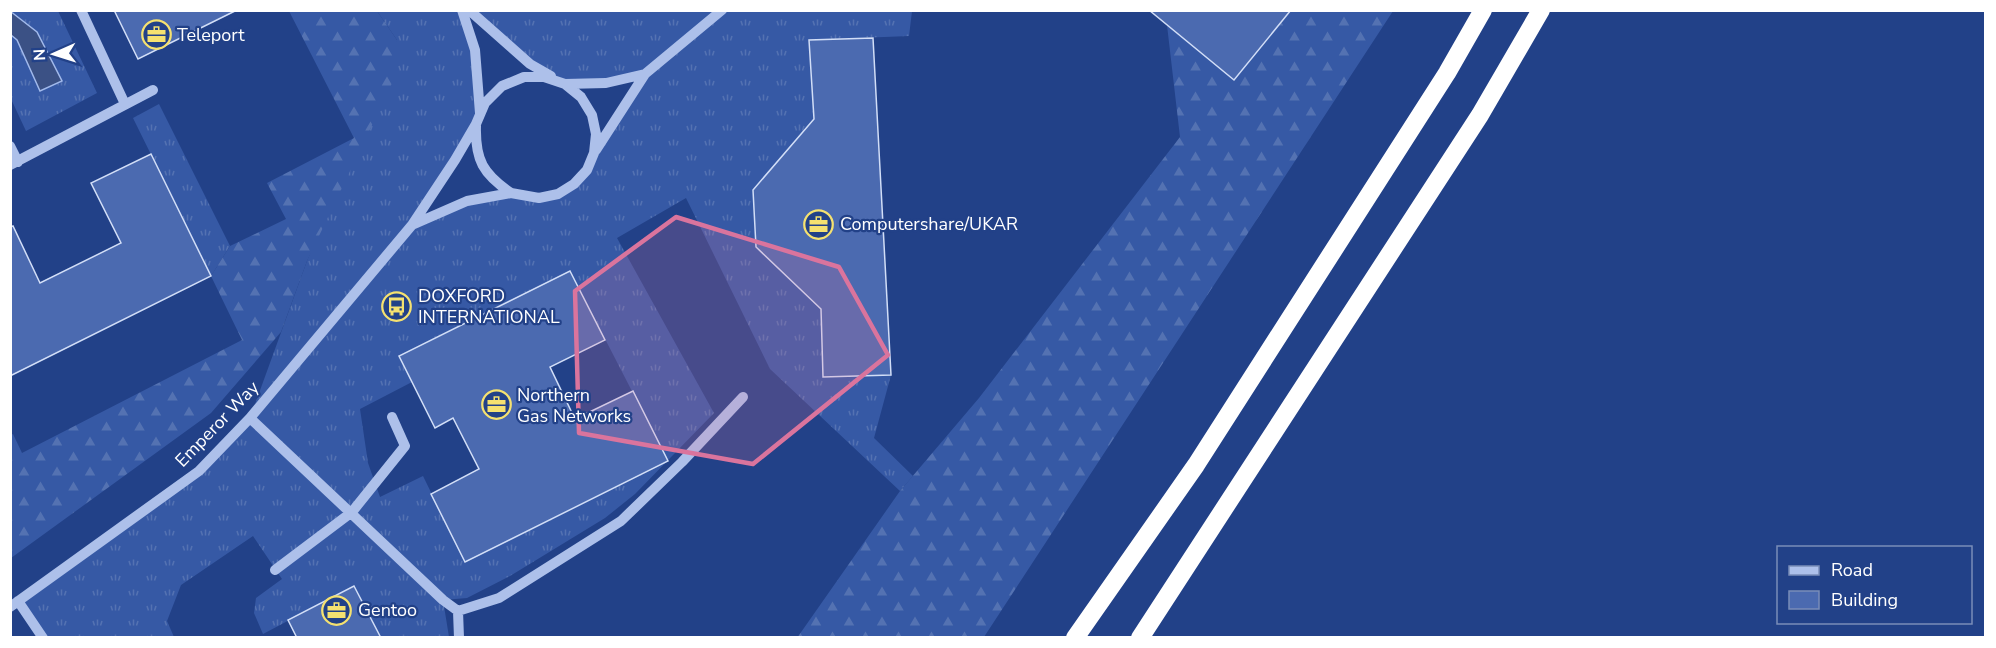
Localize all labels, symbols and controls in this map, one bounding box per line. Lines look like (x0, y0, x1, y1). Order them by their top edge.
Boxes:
office icon: Teleport (140, 19, 172, 51)
place label: Teleport (177, 23, 245, 47)
north arrow (24, 24, 84, 84)
text: N (29, 48, 51, 61)
office icon: Computershare/UKAR (803, 208, 835, 240)
place label: Computershare/UKAR (840, 212, 1018, 236)
place label: DOXFORD INTERNATIONAL (418, 284, 560, 329)
bus stop icon: DOXFORD INTERNATIONAL (381, 290, 413, 322)
street label: Emperor Way (170, 375, 265, 472)
place label: Northern Gas Networks (517, 383, 631, 428)
office icon: Northern Gas Networks (480, 389, 512, 421)
legend (1777, 546, 1972, 624)
text: Road (1831, 558, 1873, 582)
text: Building (1831, 588, 1898, 612)
office icon: Gentoo (321, 594, 353, 626)
place label: Gentoo (358, 598, 417, 622)

